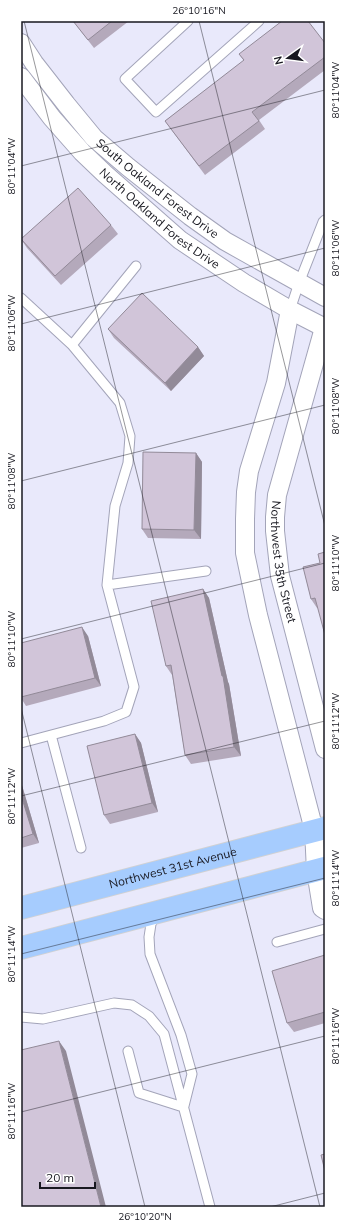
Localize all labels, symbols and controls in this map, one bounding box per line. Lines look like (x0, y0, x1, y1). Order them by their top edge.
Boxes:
text: 26°10'16"N (172, 4, 226, 17)
north arrow (268, 38, 308, 78)
text: N (270, 55, 286, 66)
text: 80°11'04"W (329, 62, 342, 118)
street label: South Oakland Forest Drive (93, 135, 222, 241)
text: 80°11'04"W (5, 138, 18, 194)
street label: North Oakland Forest Drive (96, 165, 223, 272)
text: 80°11'06"W (329, 220, 342, 276)
text: 80°11'06"W (5, 295, 18, 351)
text: 80°11'08"W (329, 378, 342, 434)
text: 80°11'08"W (5, 453, 18, 509)
street label: Northwest 35th Street (268, 500, 300, 624)
text: 80°11'10"W (329, 535, 342, 591)
text: 80°11'10"W (5, 611, 18, 667)
text: 80°11'12"W (329, 693, 342, 749)
text: 80°11'12"W (5, 768, 18, 824)
street label: Northwest 31st Avenue (107, 844, 238, 892)
text: 80°11'14"W (329, 850, 342, 906)
text: 80°11'14"W (5, 926, 18, 982)
text: 80°11'16"W (329, 1008, 342, 1064)
text: 80°11'16"W (5, 1083, 18, 1139)
scale bar (40, 1164, 95, 1190)
text: 20 m (46, 1170, 74, 1185)
text: 26°10'20"N (118, 1210, 172, 1223)

